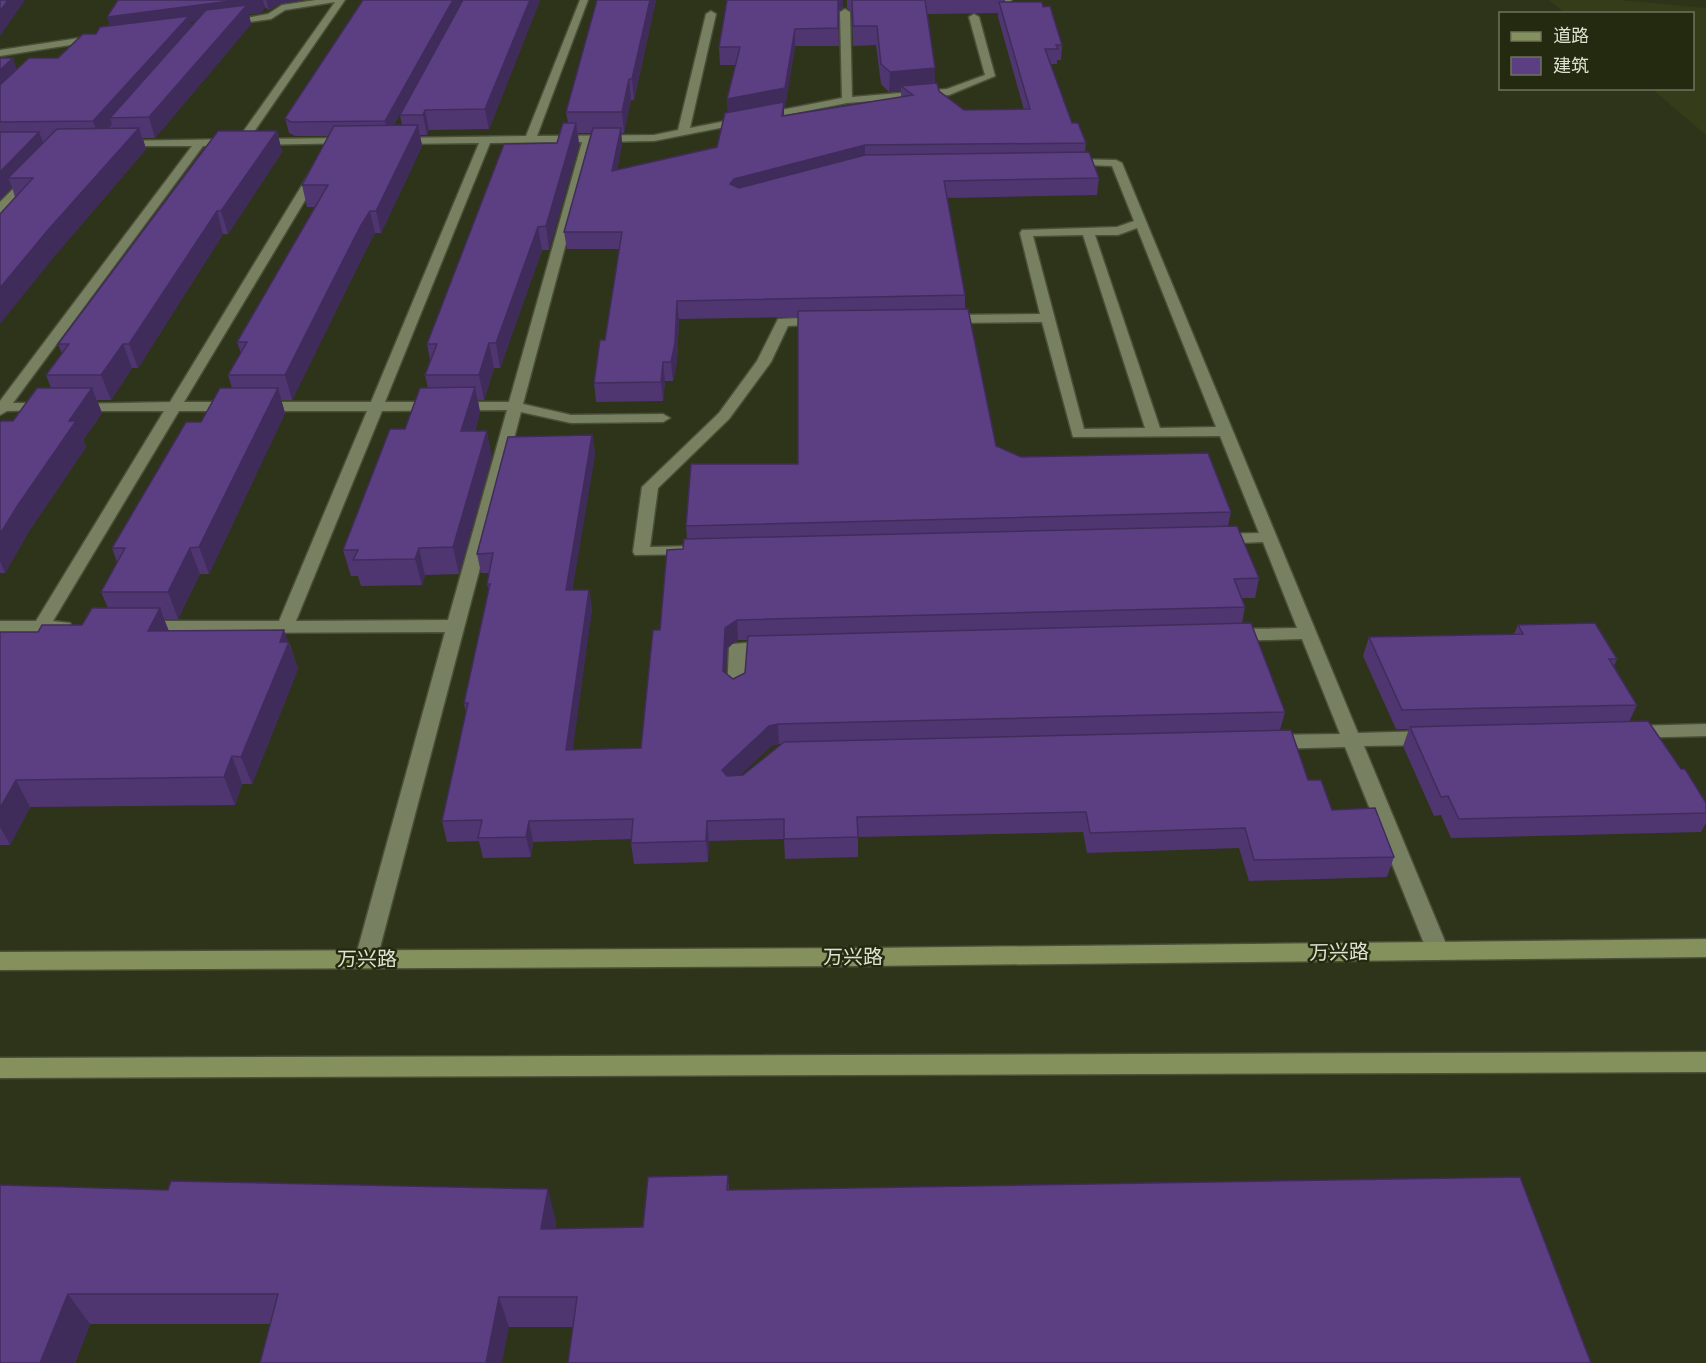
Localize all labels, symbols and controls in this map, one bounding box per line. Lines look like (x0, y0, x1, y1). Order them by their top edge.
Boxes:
legend (1499, 12, 1694, 90)
text: 道路 (1553, 25, 1589, 46)
text: 建筑 (1553, 55, 1589, 76)
street label: 万兴路 (1309, 939, 1369, 965)
street label: 万兴路 (823, 945, 883, 969)
street label: 万兴路 (337, 947, 397, 971)

